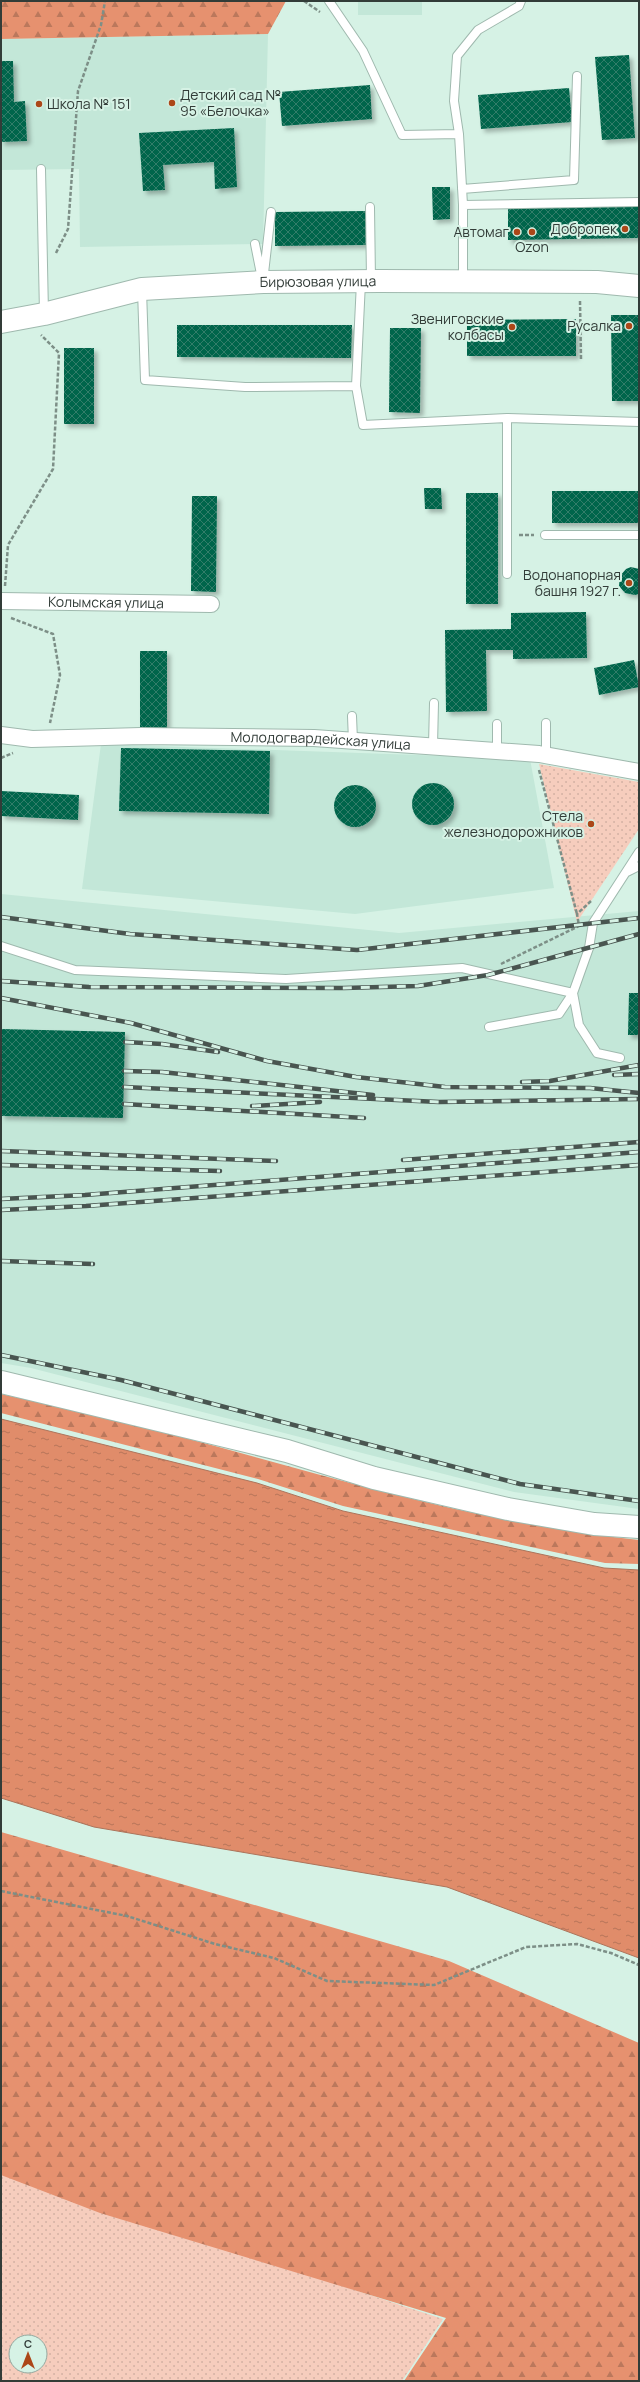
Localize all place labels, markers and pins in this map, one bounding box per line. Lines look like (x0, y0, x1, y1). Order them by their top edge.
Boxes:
place label: Детский сад № 95 «Белочка» (180, 85, 281, 120)
place label: Школа № 151 (47, 94, 131, 113)
marker: Детский сад № 95 «Белочка» (167, 98, 177, 108)
marker: Школа № 151 (34, 99, 44, 109)
place label: Добропек (551, 219, 618, 238)
place label: Автомаг (453, 222, 509, 241)
marker: Добропек (620, 224, 630, 234)
marker: Автомаг (512, 227, 522, 237)
marker: Ozon (527, 227, 537, 237)
place label: Ozon (515, 237, 549, 256)
place label: Звениговские колбасы (411, 309, 504, 344)
place label: Русалка (567, 316, 621, 335)
marker: Русалка (624, 321, 634, 331)
marker: Звениговские колбасы (507, 322, 517, 332)
place label: Водонапорная башня 1927 г. (523, 565, 621, 600)
marker: Водонапорная башня 1927 г. (624, 578, 634, 588)
place label: Стела железнодорожников (444, 806, 583, 841)
marker: Стела железнодорожников (586, 819, 596, 829)

